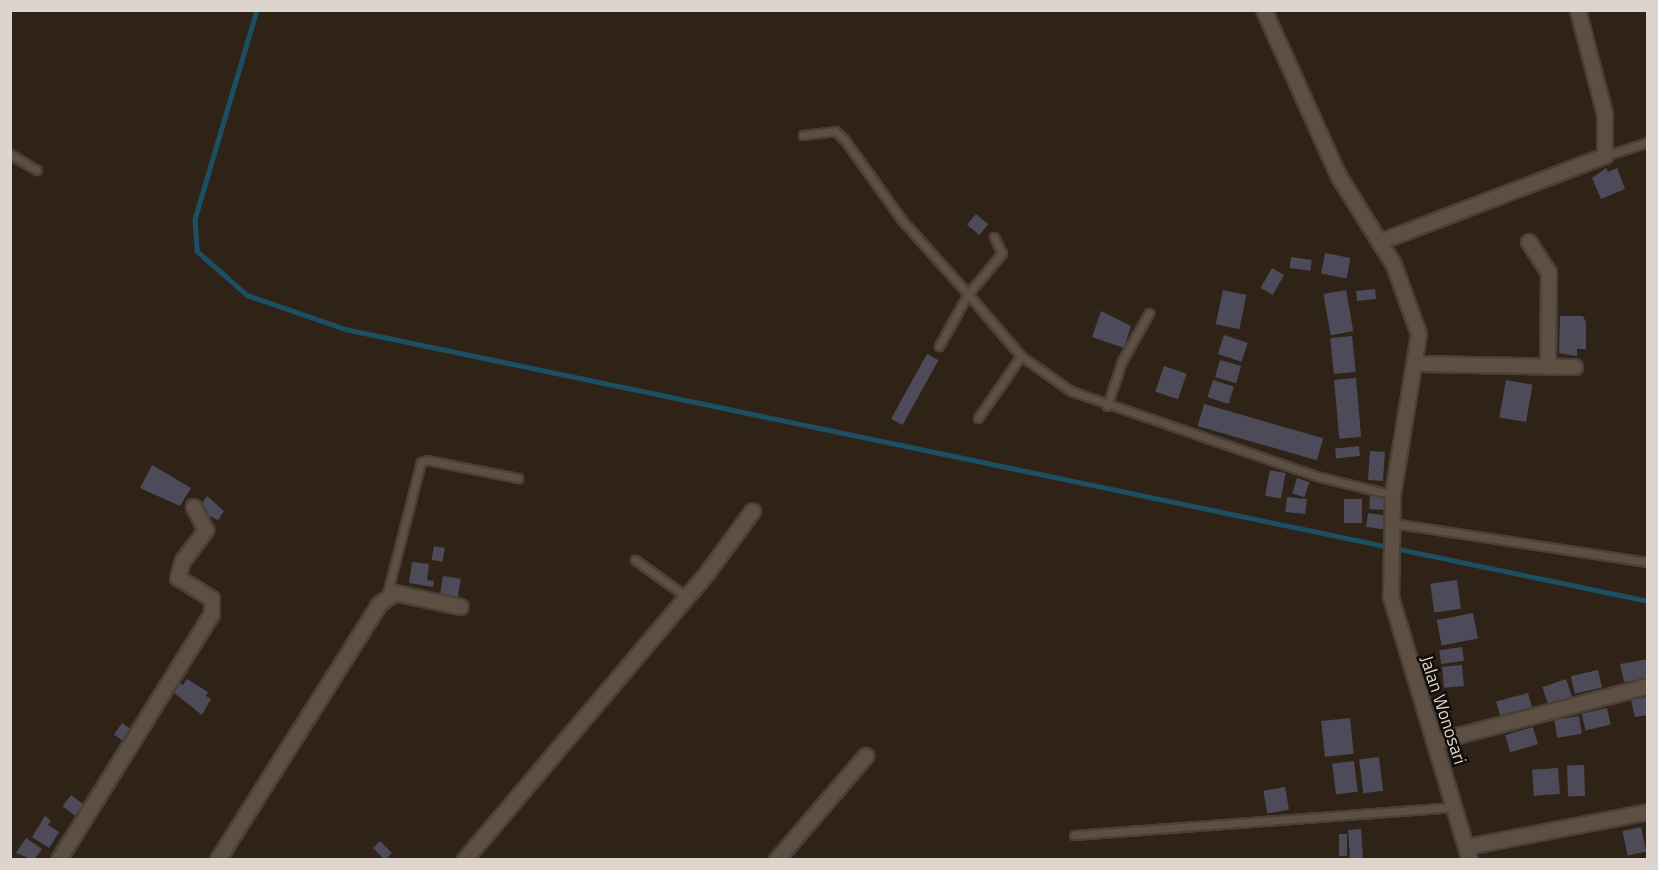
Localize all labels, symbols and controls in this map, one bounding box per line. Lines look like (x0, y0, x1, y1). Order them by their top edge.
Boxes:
street label: Jalan Wonosari (1415, 653, 1471, 767)

